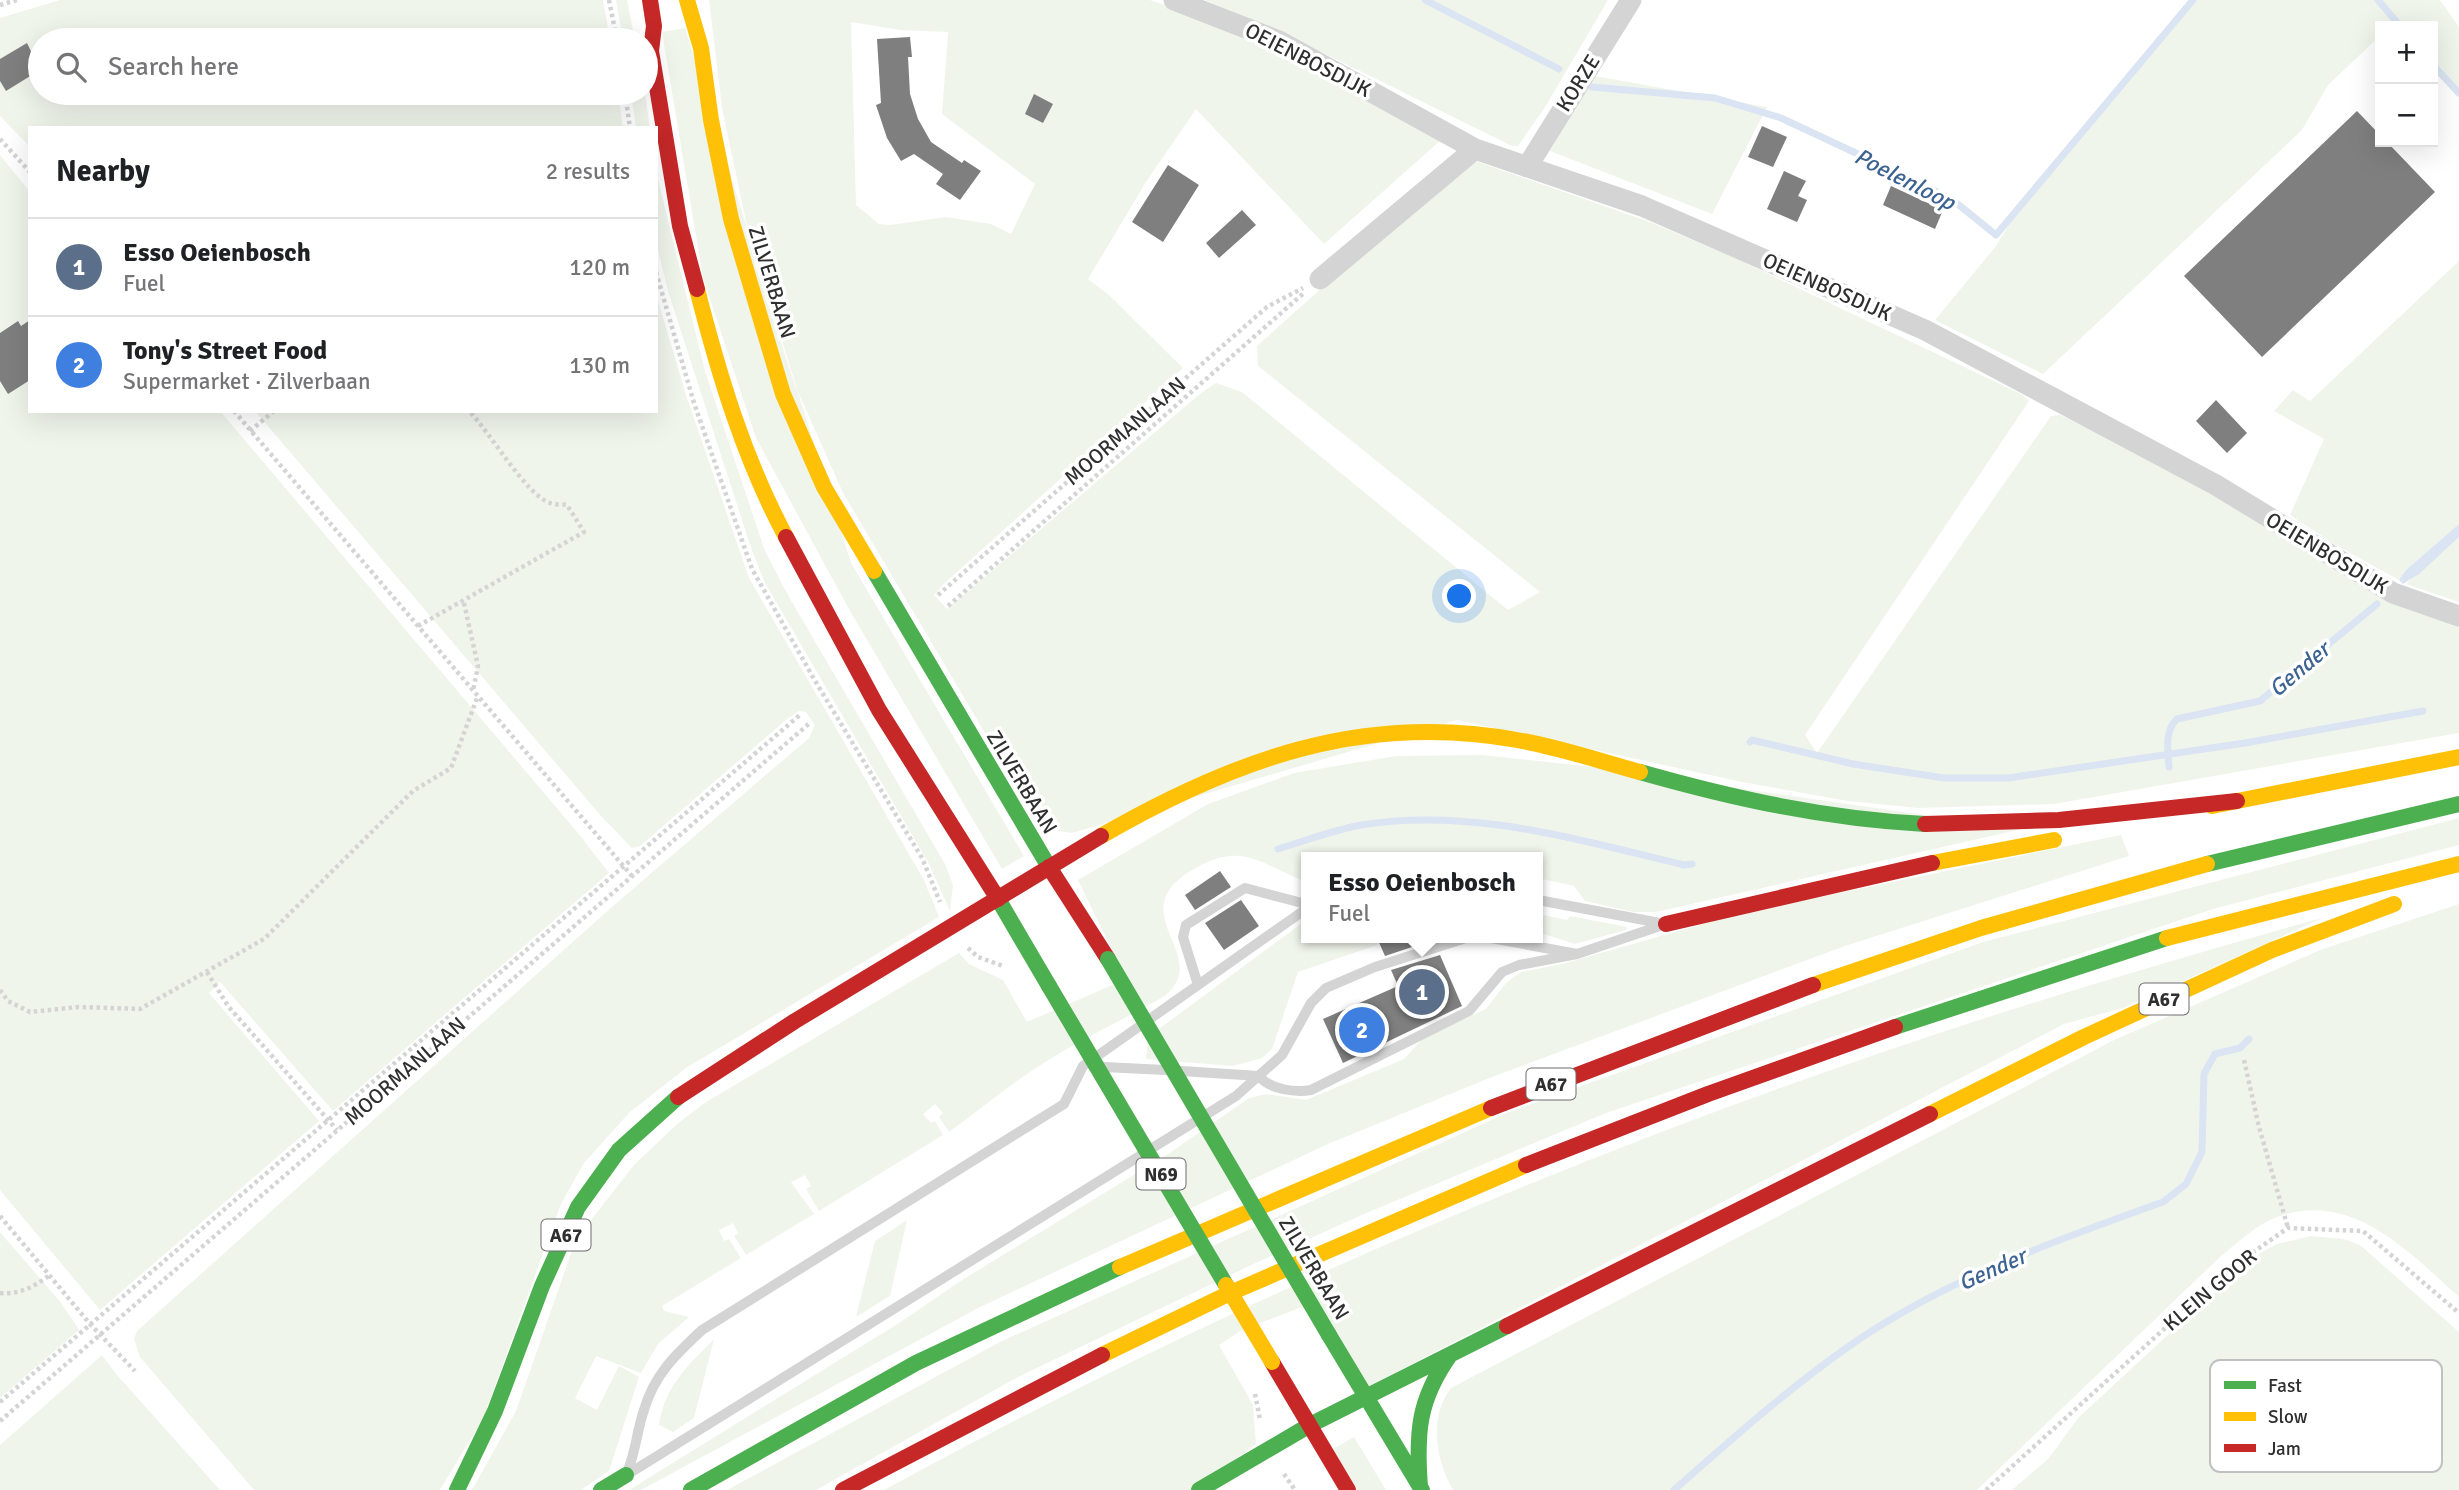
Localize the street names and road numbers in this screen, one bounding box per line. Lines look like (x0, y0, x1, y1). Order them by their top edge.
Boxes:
street label: OEIENBOSDIJK (1241, 17, 1376, 103)
street label: KORZE (1550, 50, 1606, 116)
street label: ZILVERBAAN (743, 223, 801, 341)
street label: OEIENBOSDIJK (1759, 247, 1896, 327)
street label: MOORMANLAAN (1059, 371, 1191, 491)
street label: OEIENBOSDIJK (2261, 506, 2393, 600)
street label: ZILVERBAAN (981, 725, 1063, 839)
road number: A67 (2140, 984, 2188, 1015)
street label: MOORMANLAAN (339, 1011, 471, 1131)
road number: A67 (1526, 1068, 1576, 1100)
road number: N69 (1136, 1158, 1186, 1190)
street label: ZILVERBAAN (1273, 1211, 1355, 1325)
road number: A67 (542, 1219, 590, 1250)
street label: KLEIN GOOR (2158, 1243, 2262, 1337)

